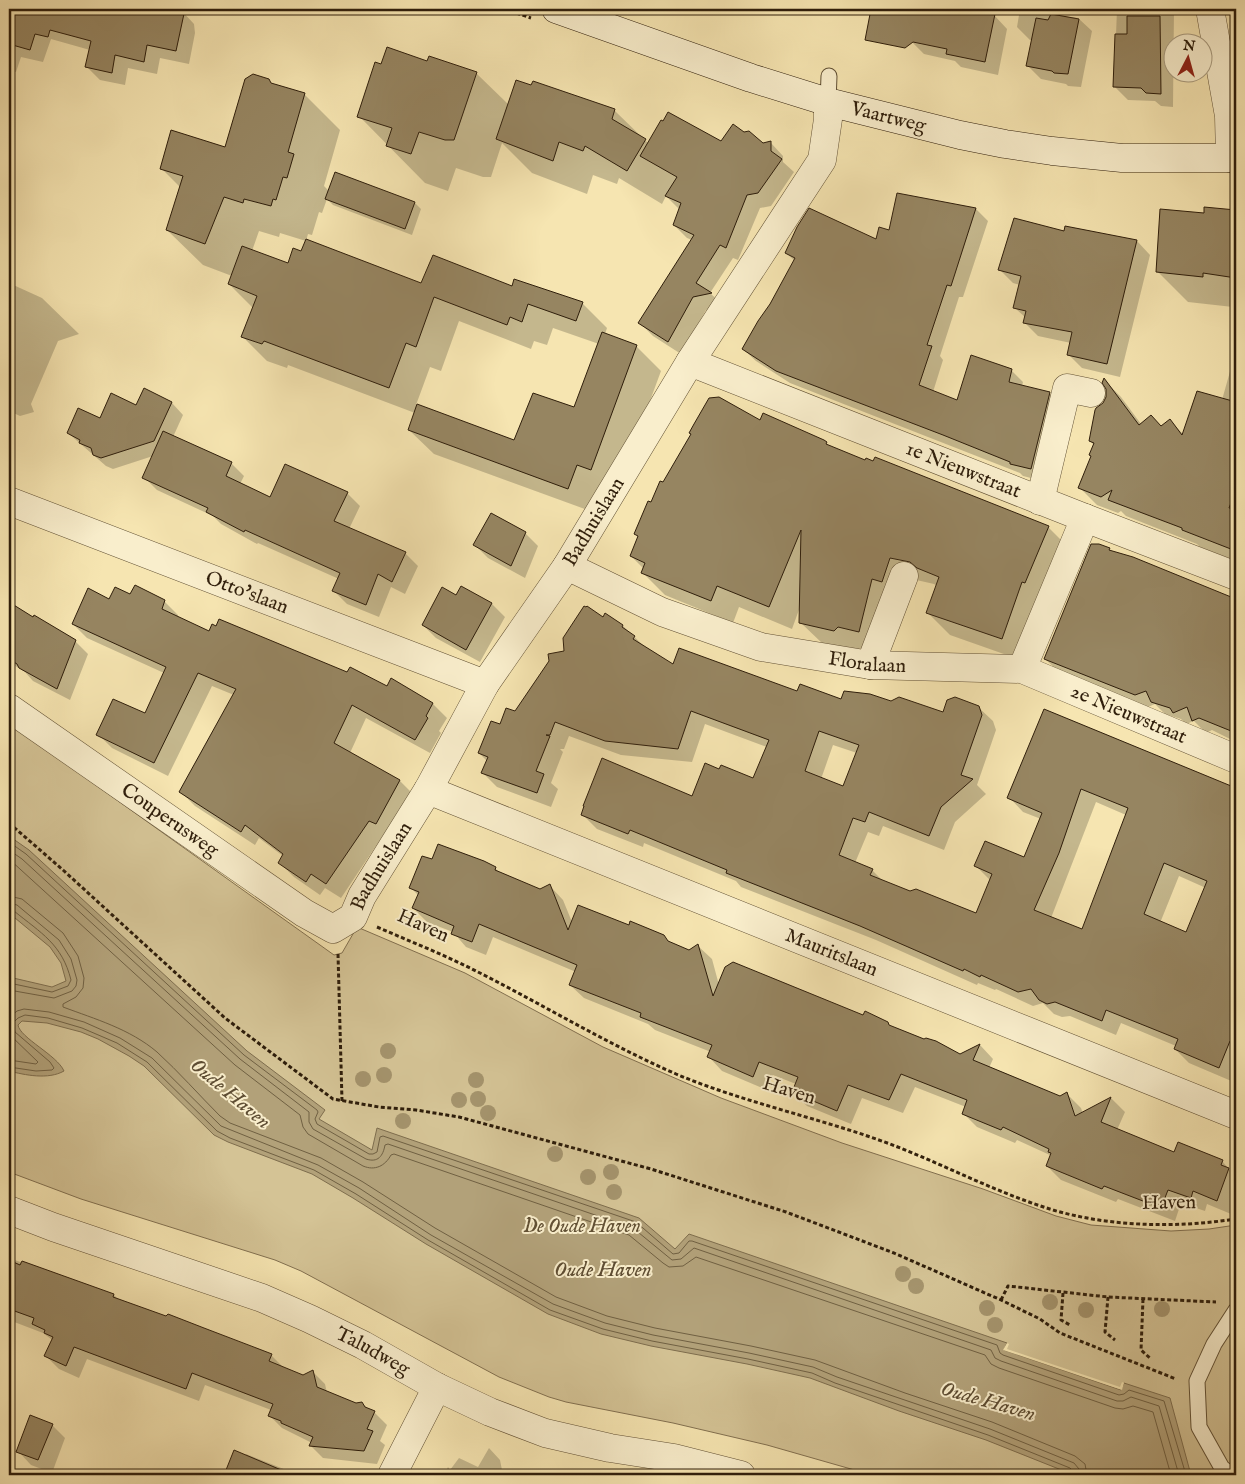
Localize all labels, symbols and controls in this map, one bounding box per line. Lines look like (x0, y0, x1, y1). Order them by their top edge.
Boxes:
north arrow (1162, 32, 1212, 82)
text: N (1181, 36, 1196, 56)
street label: Vaartweg (848, 96, 930, 139)
street label: 1e Nieuwstraat (902, 436, 1025, 504)
street label: Badhuislaan (557, 473, 630, 571)
street label: Otto'slaan (202, 565, 292, 620)
street label: Floralaan (826, 646, 907, 678)
street label: 2e Nieuwstraat (1067, 678, 1191, 749)
street label: Couperusweg (116, 777, 225, 863)
street label: Badhuislaan (345, 817, 418, 914)
street label: Haven (393, 904, 453, 949)
street label: Mauritslaan (782, 922, 882, 982)
water label: Oude Haven (184, 1052, 276, 1136)
street label: Haven (759, 1071, 819, 1111)
street label: Haven (1142, 1190, 1197, 1216)
park label: De Oude Haven (523, 1214, 641, 1239)
water label: Oude Haven (554, 1257, 652, 1284)
street label: Taludweg (332, 1321, 416, 1382)
water label: Oude Haven (937, 1376, 1039, 1428)

